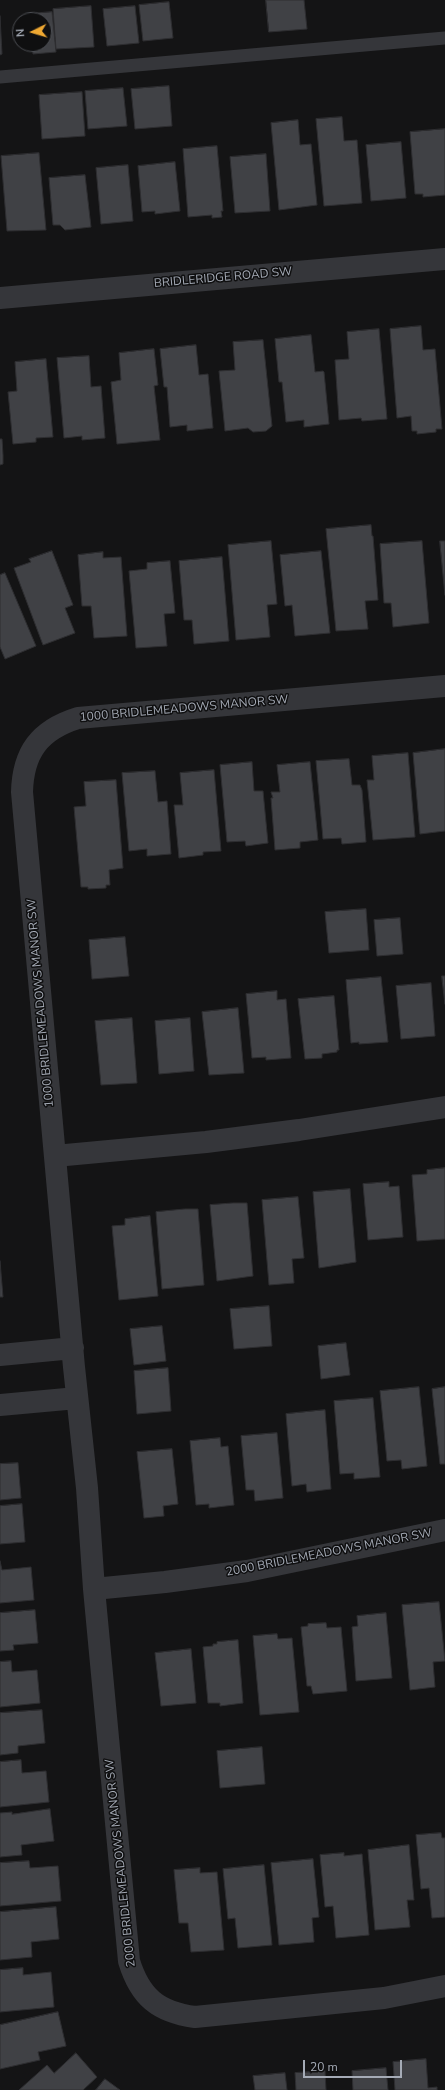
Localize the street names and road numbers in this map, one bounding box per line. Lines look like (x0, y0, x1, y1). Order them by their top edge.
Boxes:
street label: BRIDLERIDGE ROAD SW (153, 265, 293, 291)
street label: 1000 BRIDLEMEADOWS MANOR SW (79, 693, 289, 725)
street label: 1000 BRIDLEMEADOWS MANOR SW (25, 898, 57, 1108)
street label: 2000 BRIDLEMEADOWS MANOR SW (225, 1526, 433, 1580)
street label: 2000 BRIDLEMEADOWS MANOR SW (103, 1758, 139, 1968)

